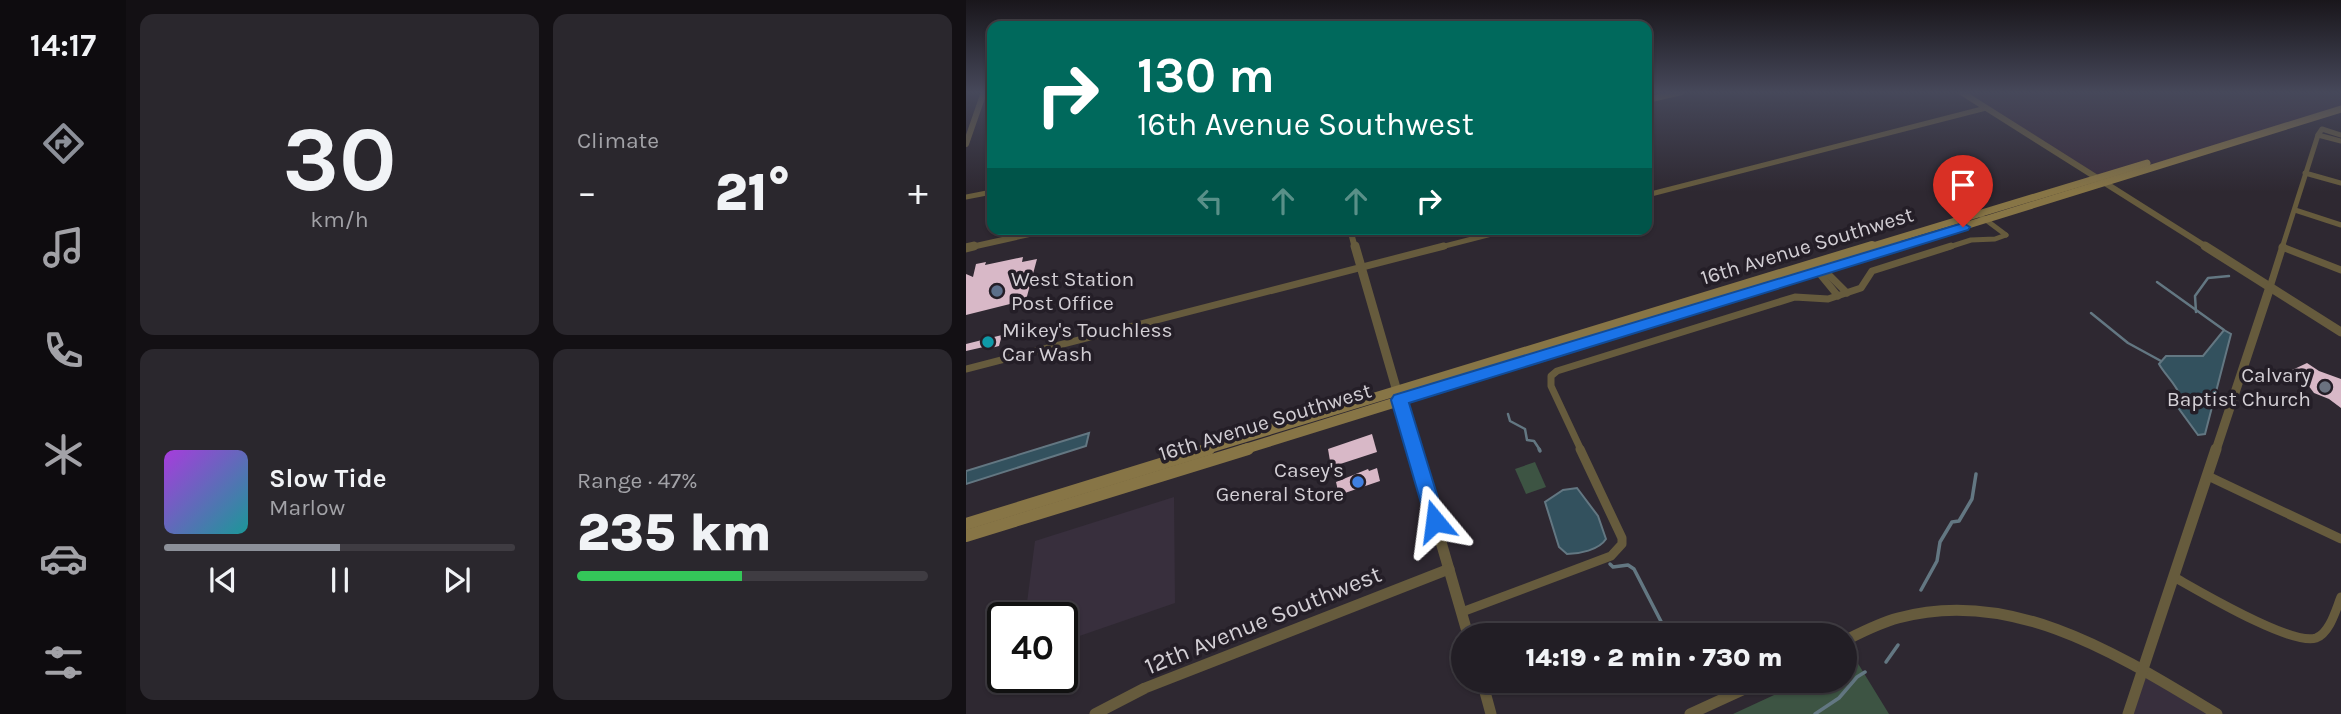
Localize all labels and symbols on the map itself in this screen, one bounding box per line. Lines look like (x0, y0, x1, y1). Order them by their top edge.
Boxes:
pin (1933, 155, 1993, 227)
street label: 16th Avenue Southwest (1698, 202, 1916, 290)
place label: West Station Post Office (1011, 267, 1134, 315)
marker: West Station Post Office (989, 283, 1005, 299)
place label: Mikey's Touchless Car Wash (1002, 318, 1173, 366)
marker: Mikey's Touchless Car Wash (980, 334, 996, 350)
place label: Calvary Baptist Church (2167, 363, 2311, 411)
street label: 16th Avenue Southwest (1156, 378, 1374, 466)
marker: Calvary Baptist Church (2317, 379, 2333, 395)
place label: Casey's General Store (1216, 458, 1344, 506)
marker: Casey's General Store (1350, 474, 1366, 490)
position arrow (1398, 484, 1472, 558)
street label: 12th Avenue Southwest (1141, 560, 1385, 680)
speed limit sign: 40 (987, 602, 1078, 693)

